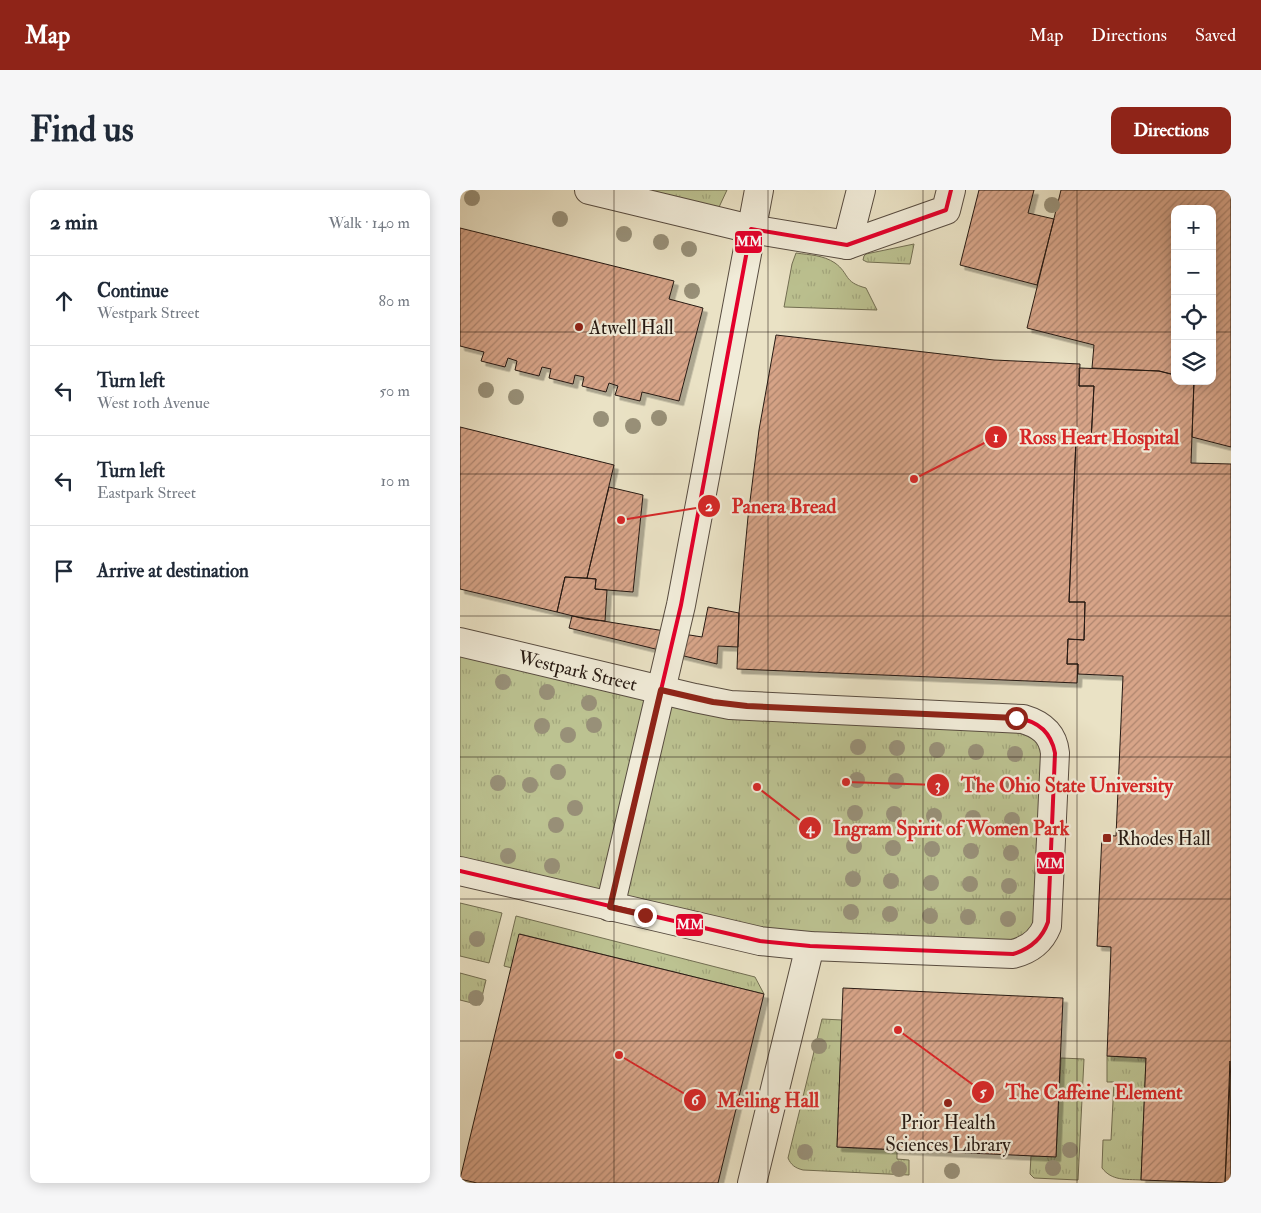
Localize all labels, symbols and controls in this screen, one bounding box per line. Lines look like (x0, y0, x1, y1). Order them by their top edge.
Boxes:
text: Map (25, 20, 70, 51)
text: Map (1030, 24, 1063, 47)
text: Directions (1091, 24, 1167, 47)
text: Saved (1195, 24, 1236, 47)
button: Directions (1111, 107, 1231, 154)
text: Find us (30, 108, 134, 152)
map controls (1171, 205, 1216, 385)
button: + (1171, 205, 1216, 250)
text: 2 min (50, 209, 98, 236)
text: Walk · 140 m (329, 213, 410, 233)
line badge: MM (734, 230, 763, 254)
text: MM (734, 233, 763, 250)
button: − (1171, 250, 1216, 295)
text: Continue (97, 279, 168, 303)
icon: ahead (50, 287, 78, 315)
text: 80 m (379, 291, 410, 311)
button: locate (1171, 295, 1216, 340)
text: Westpark Street (97, 303, 199, 323)
place label: Atwell Hall (588, 316, 674, 340)
marker: Atwell Hall (573, 321, 585, 333)
button: layers (1171, 340, 1216, 385)
text: Turn left (97, 369, 165, 393)
icon: left (50, 377, 78, 405)
text: 50 m (379, 381, 410, 401)
text: West 10th Avenue (97, 393, 210, 413)
callout: Ross Heart Hospital (984, 419, 1189, 454)
text: Ross Heart Hospital (1019, 425, 1180, 451)
text: 1 (993, 428, 999, 447)
text: Turn left (97, 459, 165, 483)
icon: left (50, 467, 78, 495)
text: 10 m (380, 471, 410, 491)
text: Eastpark Street (97, 483, 196, 503)
callout: Panera Bread (697, 488, 846, 523)
text: Panera Bread (732, 494, 837, 519)
text: 2 (705, 497, 713, 516)
icon: arrive (50, 557, 78, 585)
text: Arrive at destination (97, 559, 249, 583)
street label: Westpark Street (515, 645, 639, 697)
route start (1005, 707, 1028, 730)
callout: The Ohio State University (926, 767, 1183, 802)
text: The Ohio State University (960, 773, 1174, 799)
text: 3 (935, 776, 941, 795)
callout: Ingram Spirit of Women Park (797, 811, 1079, 846)
text: Ingram Spirit of Women Park (833, 816, 1070, 842)
text: 4 (805, 819, 815, 838)
place label: Rhodes Hall (1117, 827, 1211, 851)
marker: Rhodes Hall (1101, 832, 1113, 844)
line badge: MM (1036, 851, 1065, 875)
text: MM (1035, 855, 1064, 872)
route end (634, 904, 657, 927)
line badge: MM (675, 913, 704, 937)
text: MM (675, 916, 704, 933)
callout: The Caffeine Element (970, 1074, 1192, 1109)
text: The Caffeine Element (1005, 1080, 1183, 1105)
callout: Meiling Hall (682, 1083, 830, 1118)
text: 5 (980, 1083, 987, 1102)
text: Meiling Hall (716, 1088, 820, 1114)
text: 6 (691, 1091, 700, 1110)
marker: Prior Health Sciences Library (942, 1097, 954, 1109)
place label: Prior Health Sciences Library (885, 1111, 1011, 1157)

